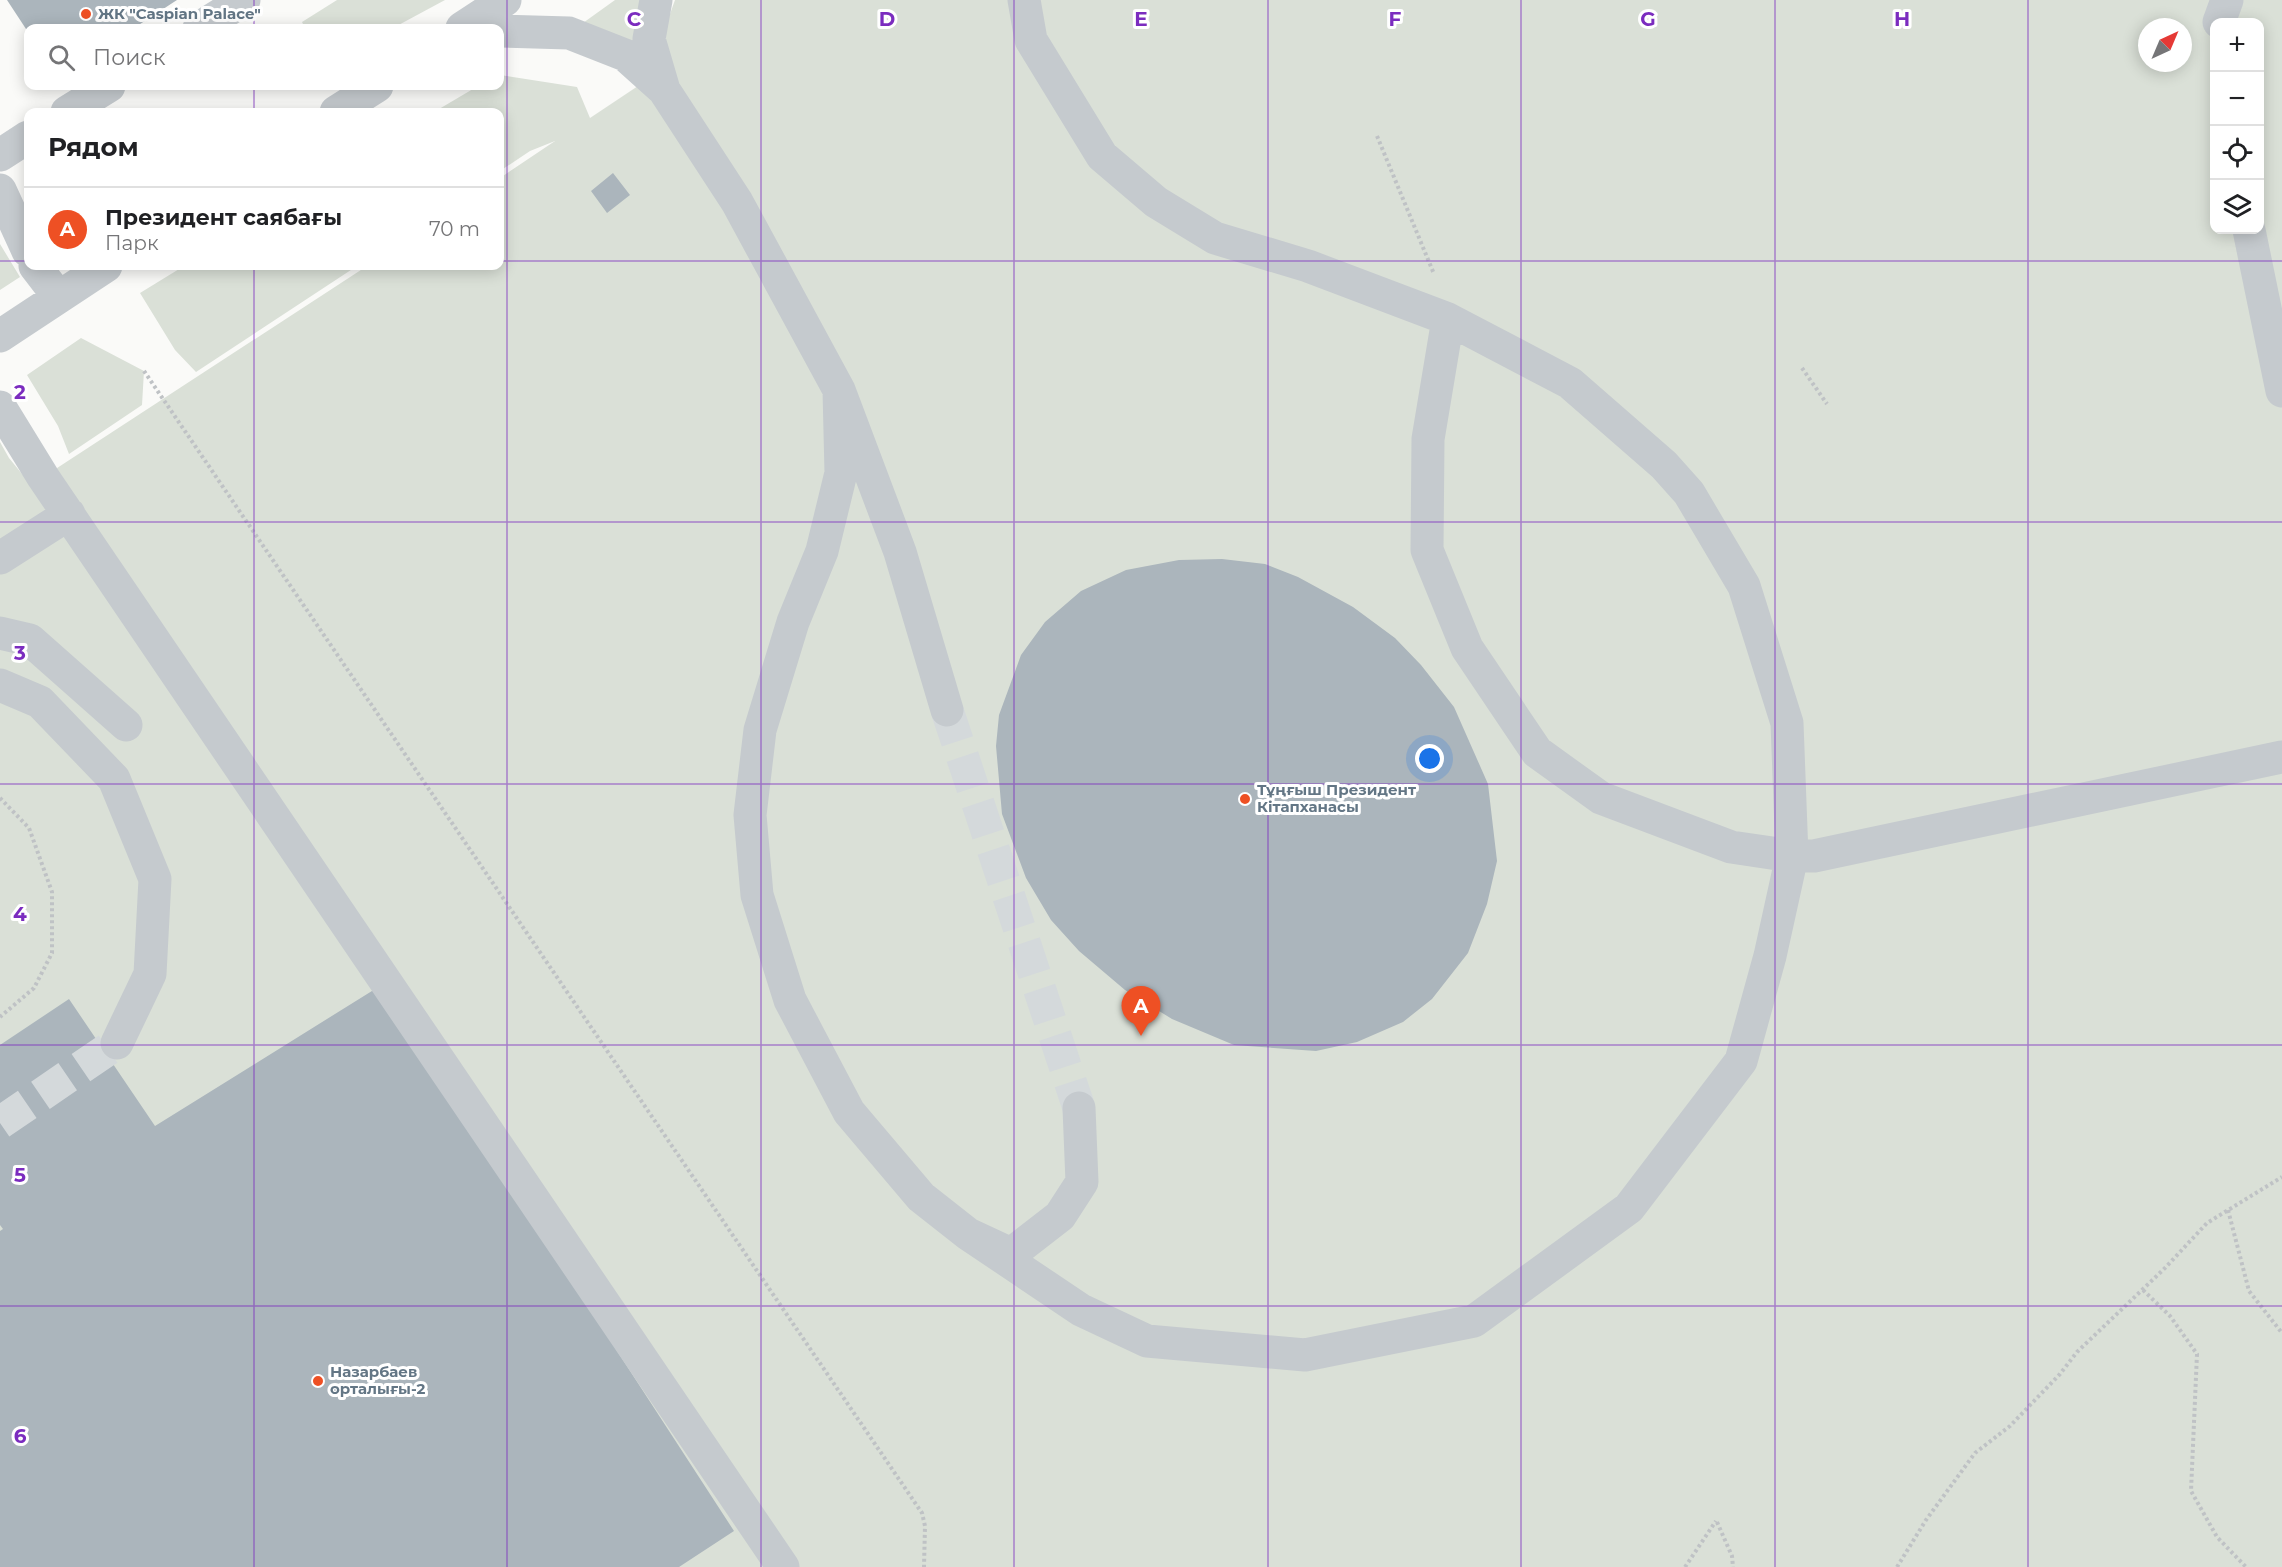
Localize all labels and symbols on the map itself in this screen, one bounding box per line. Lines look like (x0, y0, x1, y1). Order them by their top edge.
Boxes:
place label: ЖК "Caspian Palace" (98, 4, 261, 23)
marker: ЖК "Caspian Palace" (79, 7, 93, 21)
text: C (627, 7, 642, 31)
text: D (879, 7, 895, 31)
text: E (1134, 7, 1148, 31)
text: F (1389, 7, 1402, 31)
text: G (1640, 7, 1656, 31)
text: H (1894, 7, 1910, 31)
north arrow (2138, 18, 2192, 72)
text: 2 (14, 380, 26, 404)
text: 3 (13, 641, 26, 665)
your location (1415, 744, 1444, 773)
place label: Тұңғыш Президент Кітапханасы (1257, 780, 1416, 816)
marker: Тұңғыш Президент Кітапханасы (1238, 792, 1252, 806)
text: 4 (13, 902, 27, 926)
pin: A (1122, 986, 1160, 1036)
text: 5 (14, 1163, 26, 1187)
place label: Назарбаев орталығы-2 (330, 1362, 426, 1398)
marker: Назарбаев орталығы-2 (311, 1374, 325, 1388)
text: 6 (14, 1424, 27, 1448)

